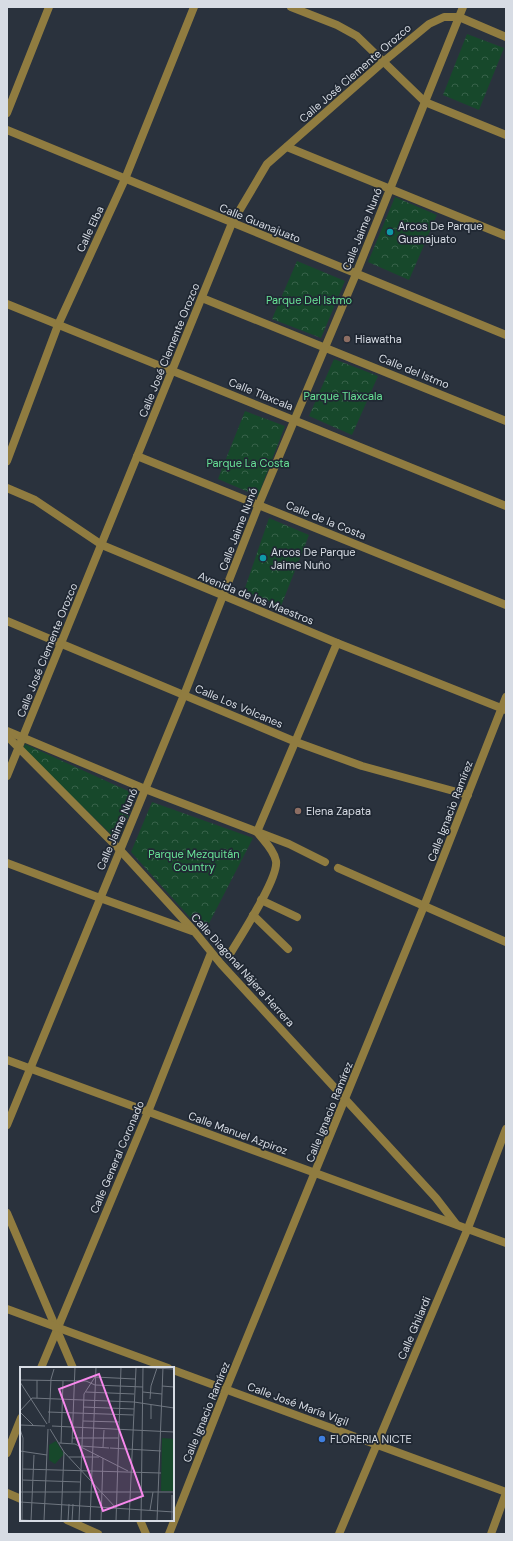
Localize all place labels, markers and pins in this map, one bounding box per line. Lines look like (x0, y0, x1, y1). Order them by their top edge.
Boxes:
place label: Arcos De Parque Guanajuato (398, 219, 483, 246)
marker: Arcos De Parque Guanajuato (385, 227, 395, 237)
place label: Hiawatha (355, 332, 402, 346)
marker: Hiawatha (342, 334, 352, 344)
place label: Arcos De Parque Jaime Nuño (271, 545, 356, 572)
marker: Arcos De Parque Jaime Nuño (258, 553, 268, 563)
place label: Elena Zapata (306, 804, 371, 818)
marker: Elena Zapata (293, 806, 303, 816)
place label: FLORERIA NICTE (330, 1432, 412, 1446)
marker: FLORERIA NICTE (317, 1434, 327, 1444)

